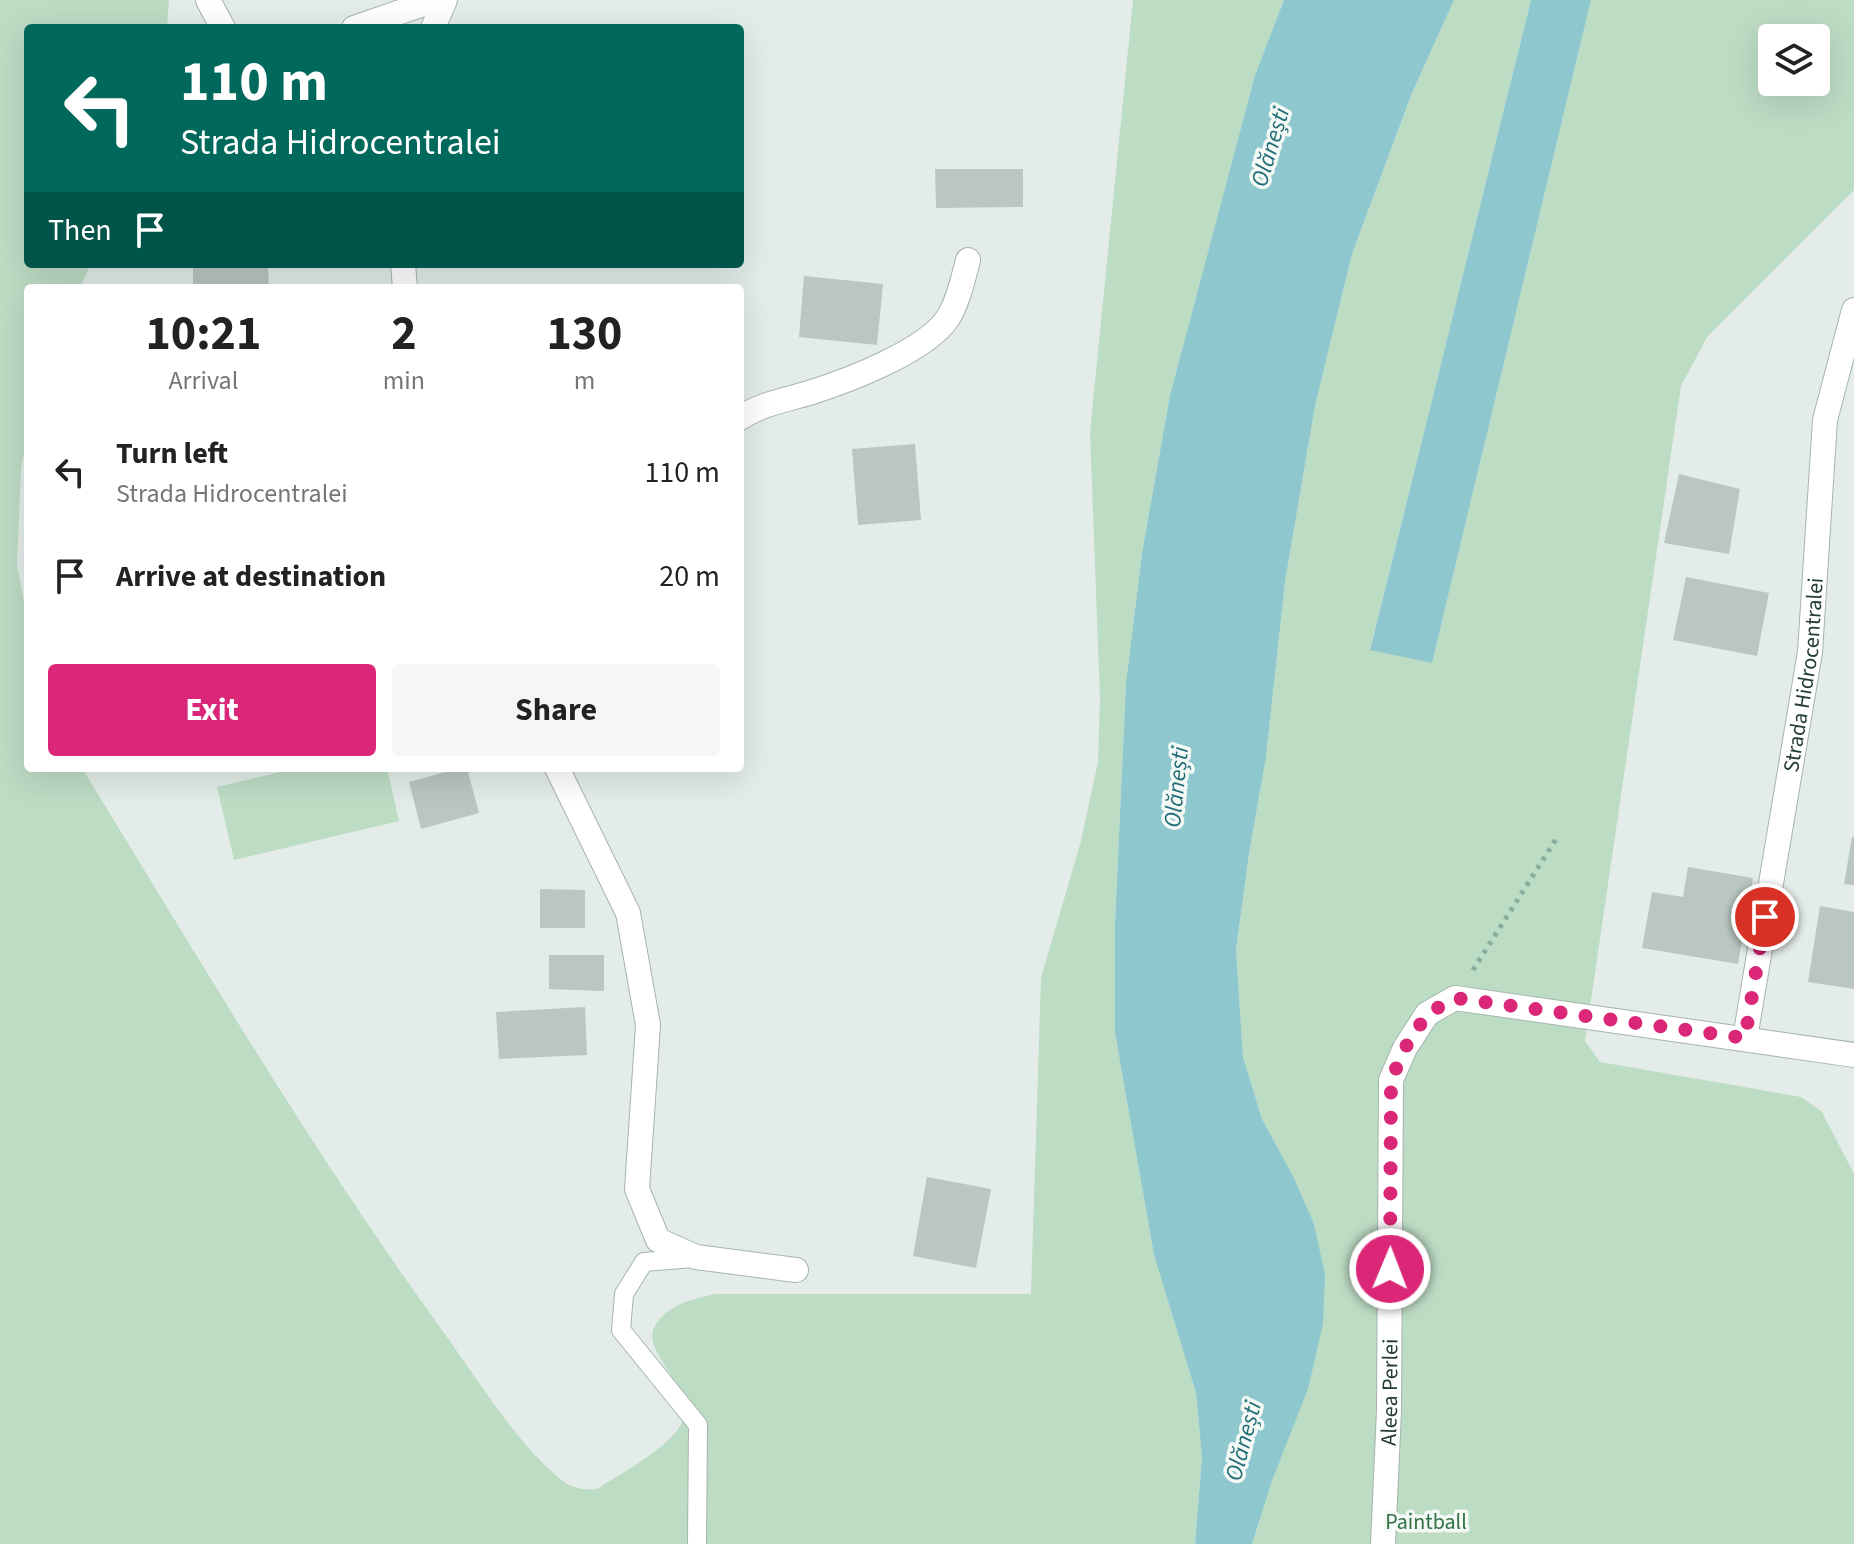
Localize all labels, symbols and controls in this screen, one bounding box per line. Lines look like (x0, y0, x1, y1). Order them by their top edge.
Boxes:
map controls (1758, 24, 1830, 96)
button: layers (1758, 24, 1830, 96)
text: 110 m (180, 43, 328, 122)
icon: left (48, 56, 152, 160)
water label: Olănești (1242, 103, 1299, 191)
text: Strada Hidrocentralei (180, 117, 501, 168)
icon: arrive (128, 208, 172, 252)
text: Then (48, 209, 112, 252)
text: 10:21 (145, 300, 261, 368)
text: 2 (391, 300, 417, 368)
text: 130 (546, 300, 622, 368)
text: Arrival (168, 362, 238, 399)
text: min (383, 362, 425, 399)
text: m (574, 362, 595, 399)
text: Turn left (116, 432, 228, 475)
icon: left (48, 450, 92, 494)
text: 110 m (644, 451, 720, 494)
text: Strada Hidrocentralei (116, 475, 348, 512)
icon: arrive (48, 554, 92, 598)
text: Arrive at destination (116, 555, 386, 598)
text: 20 m (659, 555, 720, 598)
street label: Strada Hidrocentralei (1775, 577, 1832, 775)
button: Exit (48, 664, 376, 756)
button: Share (392, 664, 720, 756)
water label: Olănești (1155, 745, 1198, 829)
pin (1731, 883, 1799, 951)
icon: arrive (1743, 895, 1787, 939)
position arrow (1348, 1227, 1432, 1311)
street label: Aleea Perlei (1372, 1339, 1406, 1446)
water label: Olănești (1216, 1397, 1271, 1485)
park label: Paintball (1385, 1506, 1467, 1538)

